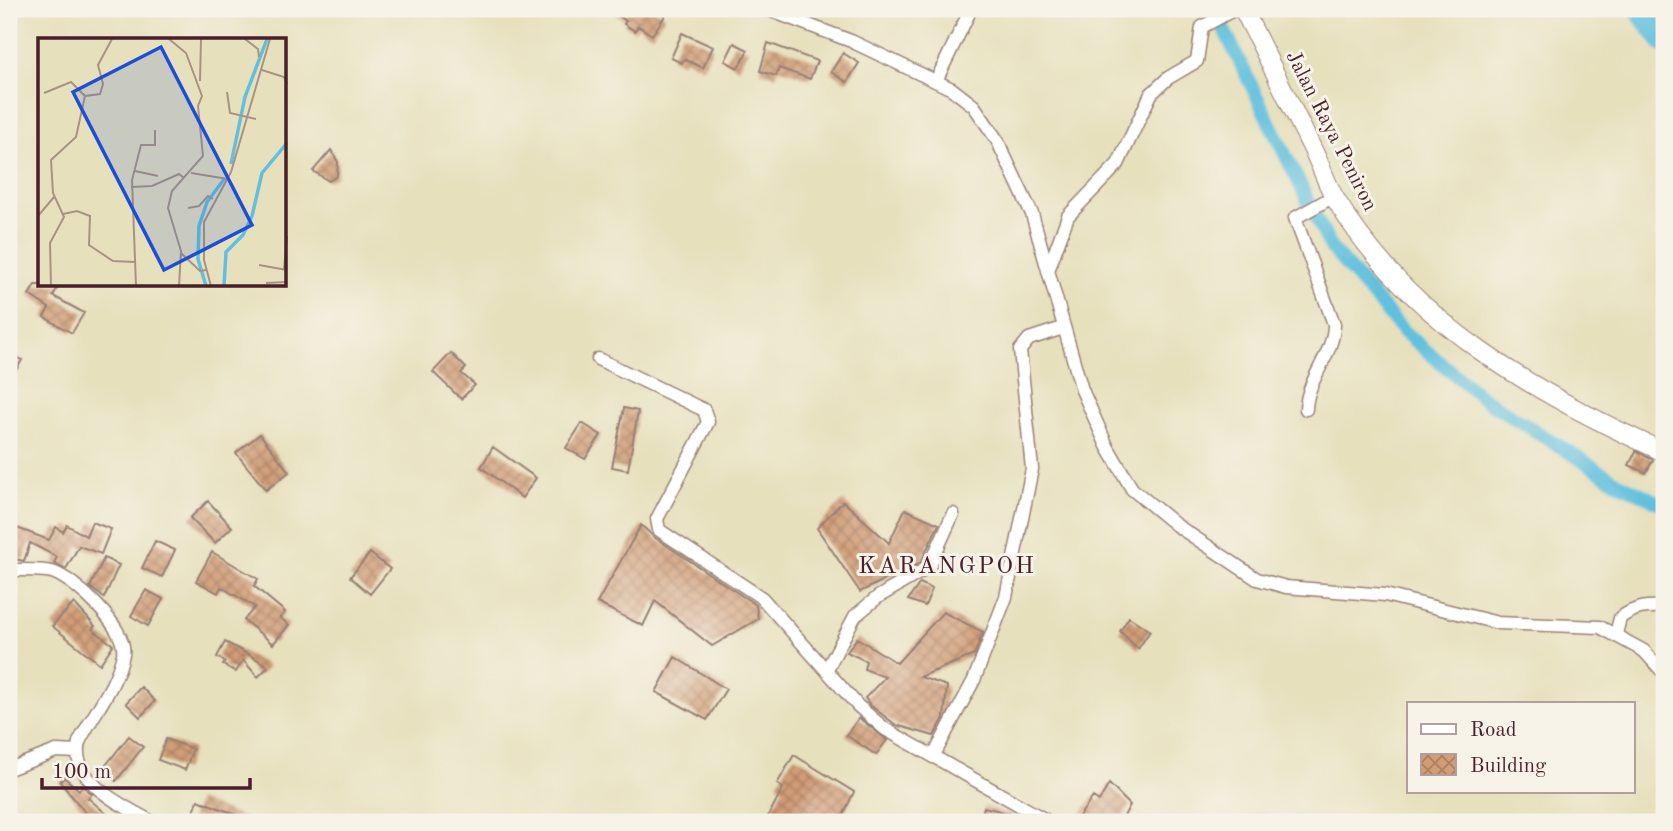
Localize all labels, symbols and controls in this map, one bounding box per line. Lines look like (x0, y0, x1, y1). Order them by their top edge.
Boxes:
inset map (38, 38, 287, 287)
street label: Jalan Raya Peniron (1281, 47, 1381, 215)
district label: KARANGPOH (858, 555, 1036, 579)
legend (1407, 702, 1634, 792)
text: Road (1470, 720, 1517, 741)
scale bar (42, 747, 250, 791)
text: Building (1470, 756, 1547, 777)
text: 100 m (52, 762, 111, 783)

